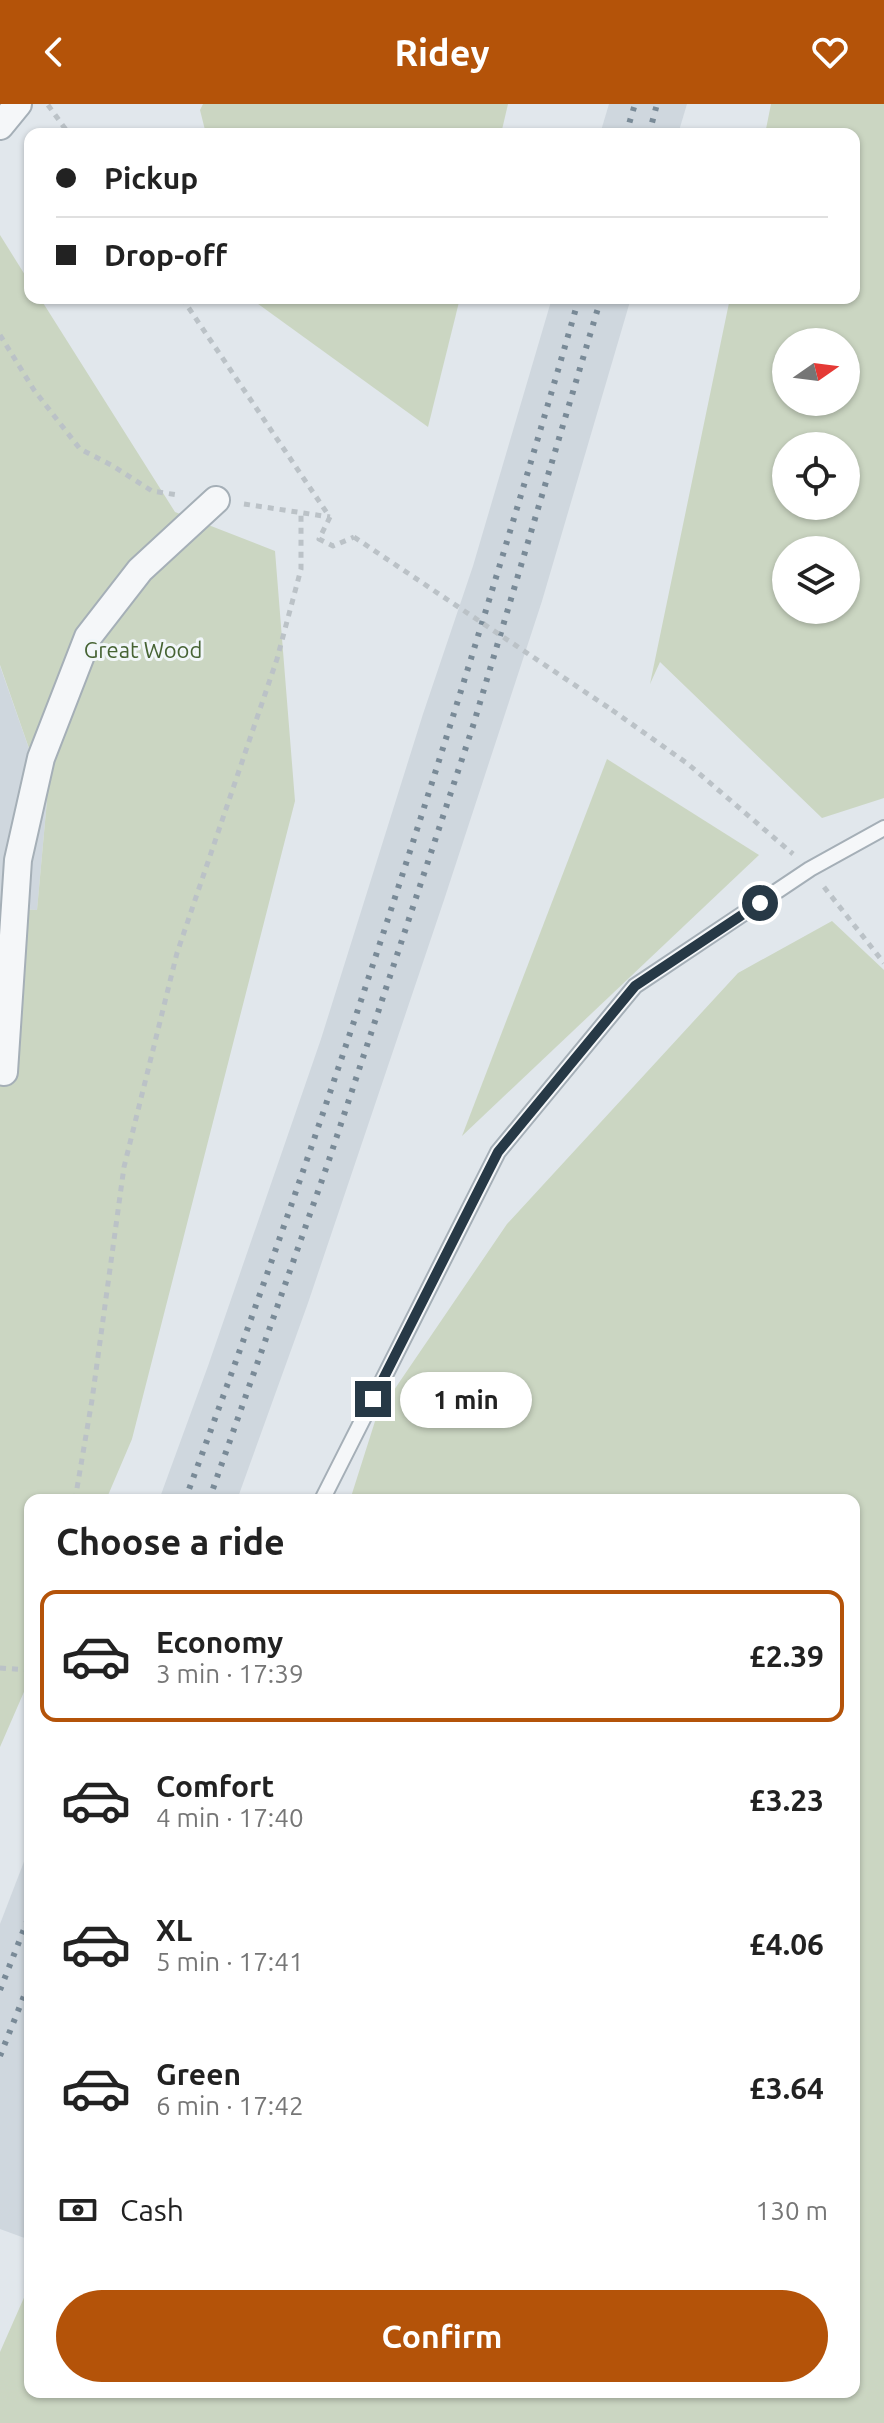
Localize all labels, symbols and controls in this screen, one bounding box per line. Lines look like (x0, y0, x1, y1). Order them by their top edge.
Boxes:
icon: back (32, 30, 76, 74)
icon: heart (808, 30, 852, 74)
text: Ridey (394, 32, 490, 73)
text: Pickup (104, 161, 198, 195)
text: Drop-off (104, 238, 227, 272)
north arrow (772, 328, 860, 416)
map controls (772, 328, 860, 624)
button: locate (772, 432, 860, 520)
button: layers (772, 536, 860, 624)
park label: Great Wood (84, 637, 202, 662)
route start (742, 885, 778, 921)
callout: 1 min (401, 1371, 533, 1427)
route end (355, 1381, 391, 1417)
text: 1 min (433, 1385, 499, 1414)
text: Choose a ride (56, 1521, 285, 1562)
icon: car (60, 1620, 132, 1692)
text: Economy (156, 1625, 283, 1659)
text: £2.39 (749, 1639, 824, 1673)
text: 3 min · 17:39 (156, 1659, 304, 1688)
icon: car (60, 1764, 132, 1836)
text: Comfort (156, 1769, 274, 1803)
text: £3.23 (749, 1783, 824, 1817)
text: 4 min · 17:40 (156, 1803, 304, 1832)
icon: car (60, 1908, 132, 1980)
text: XL (156, 1913, 192, 1947)
text: £4.06 (749, 1927, 824, 1961)
text: 5 min · 17:41 (156, 1947, 304, 1976)
icon: car (60, 2052, 132, 2124)
text: Green (156, 2057, 241, 2091)
text: £3.64 (749, 2071, 824, 2105)
text: 6 min · 17:42 (156, 2091, 304, 2120)
icon: cash (56, 2188, 100, 2232)
text: Cash (120, 2193, 184, 2227)
text: 130 m (756, 2196, 828, 2225)
button: Confirm (56, 2290, 828, 2382)

